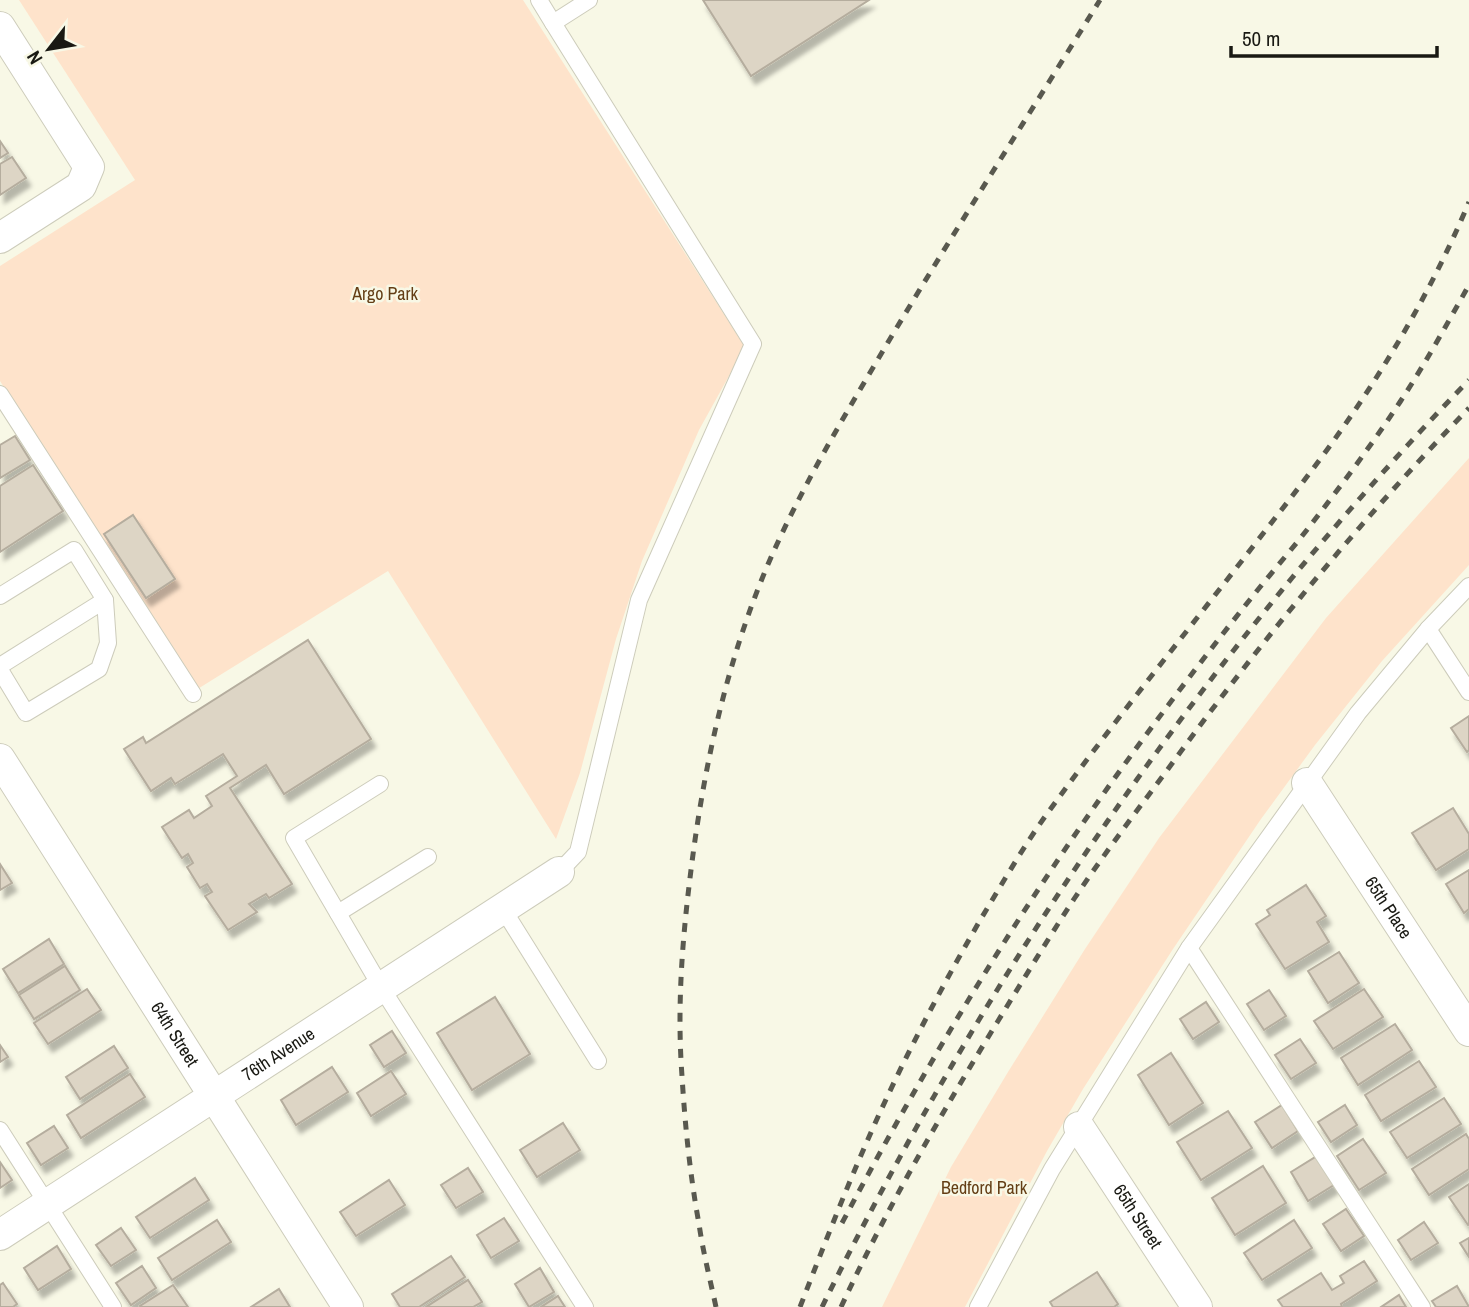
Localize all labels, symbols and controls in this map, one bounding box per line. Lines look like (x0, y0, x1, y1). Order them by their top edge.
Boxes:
north arrow (14, 14, 84, 84)
scale bar (1231, 14, 1438, 58)
text: 50 m (1242, 24, 1280, 53)
text: N (20, 46, 48, 69)
park label: Argo Park (351, 281, 418, 306)
street label: 65th Place (1359, 871, 1418, 944)
street label: 64th Street (145, 997, 205, 1071)
street label: 76th Avenue (237, 1021, 319, 1087)
park label: Bedford Park (941, 1175, 1028, 1200)
street label: 65th Street (1108, 1179, 1168, 1253)

